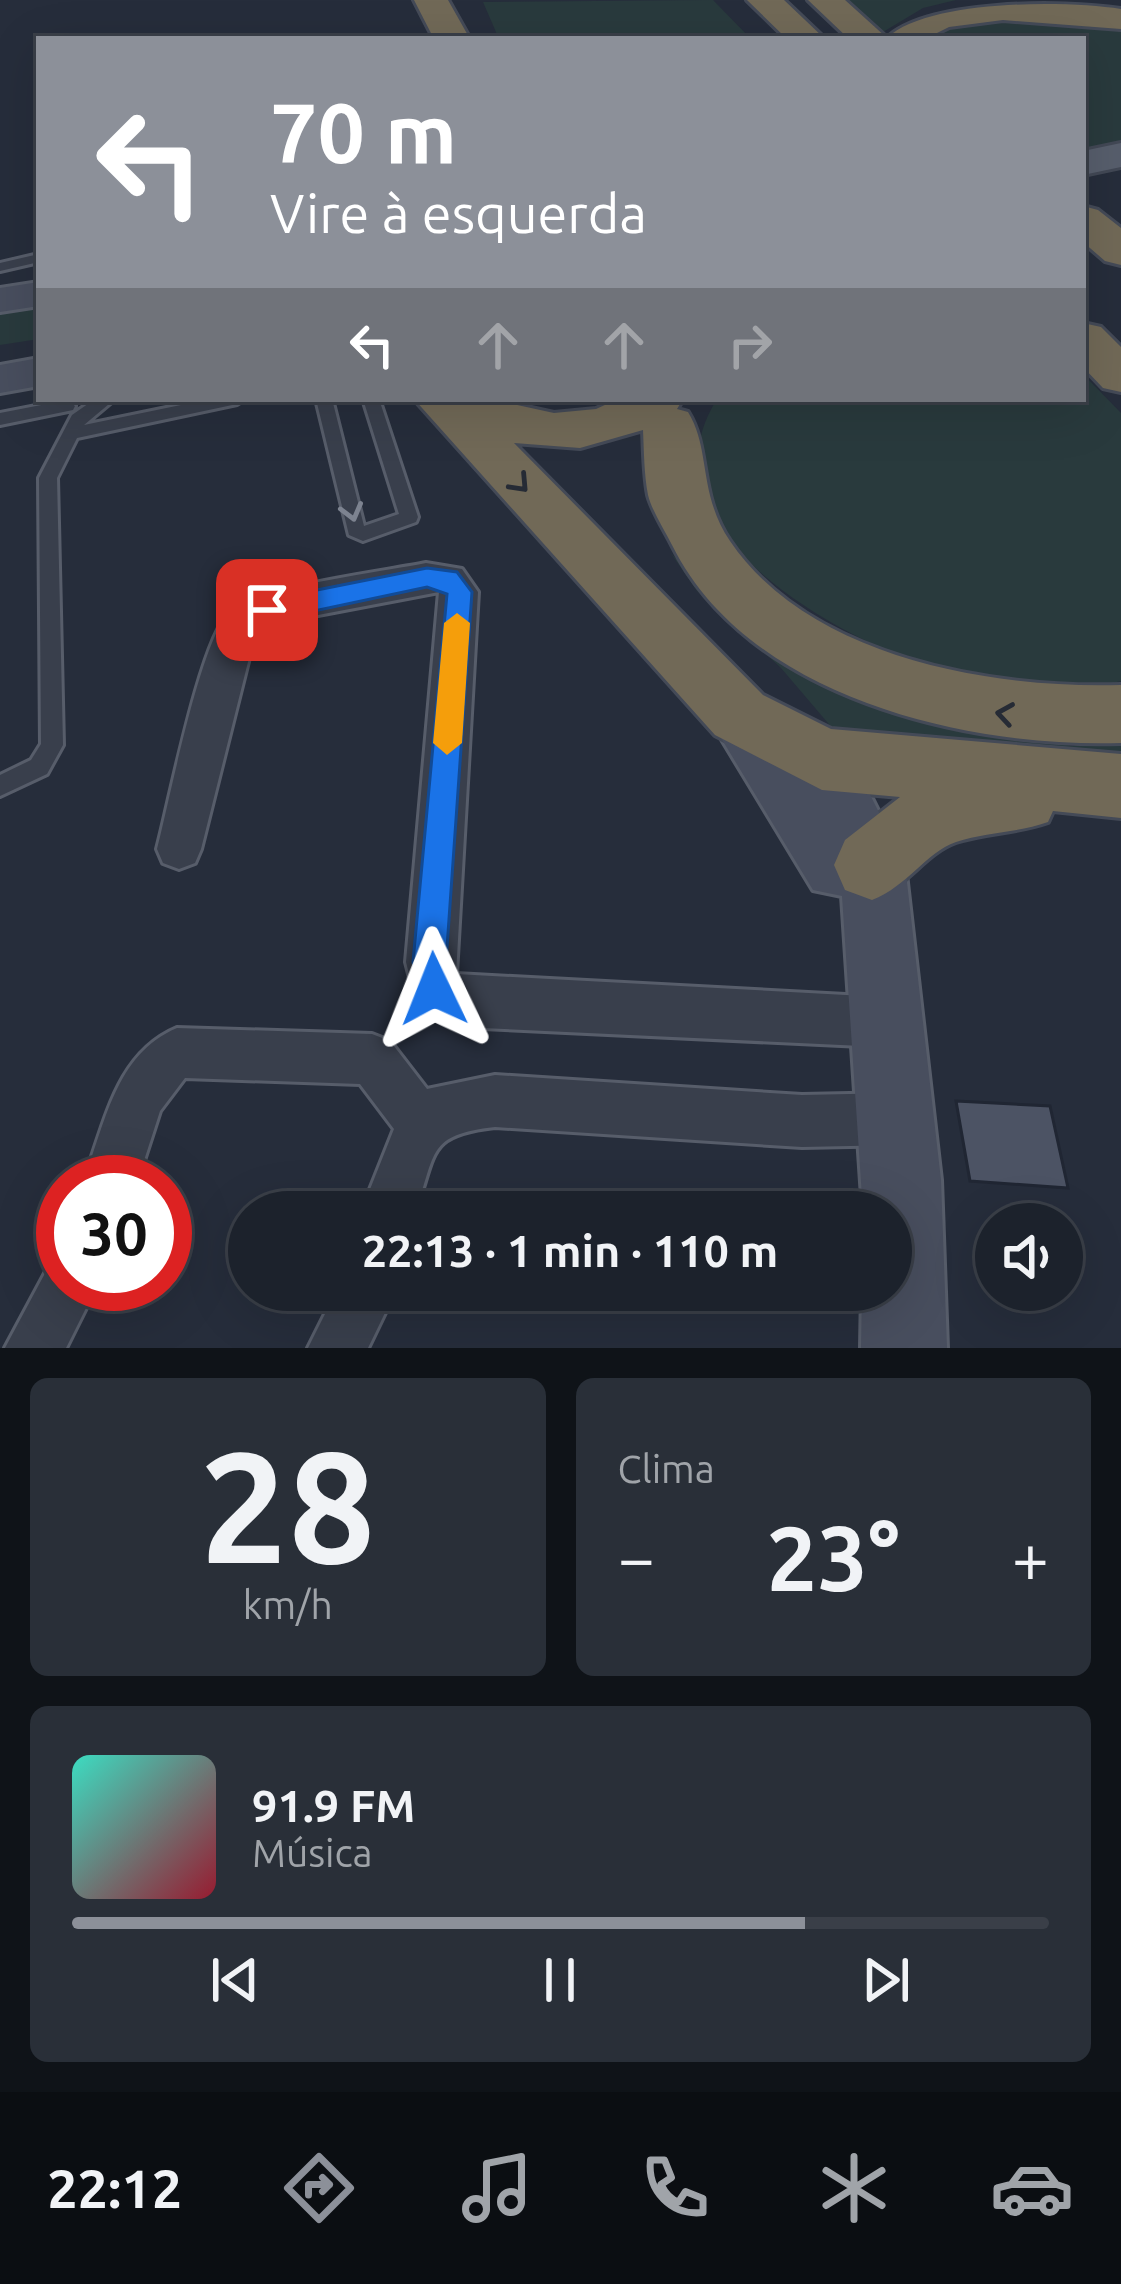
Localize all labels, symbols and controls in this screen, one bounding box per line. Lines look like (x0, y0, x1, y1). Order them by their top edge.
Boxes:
icon: left (72, 84, 228, 240)
text: 70 m (270, 85, 457, 179)
text: Vire à esquerda (270, 183, 647, 243)
icon: left (339, 312, 405, 378)
icon: ahead (465, 312, 531, 378)
icon: ahead (591, 312, 657, 378)
icon: right (717, 312, 783, 378)
one-way arrow (506, 470, 528, 492)
one-way arrow (338, 502, 363, 522)
pin (216, 559, 318, 661)
icon: arrive (234, 577, 300, 643)
one-way arrow (995, 702, 1014, 728)
position arrow (371, 926, 497, 1052)
speed limit sign: 30 (36, 1155, 192, 1311)
map controls (975, 1203, 1083, 1311)
button: sound (975, 1203, 1083, 1311)
text: 22:13 · 1 min · 110 m (362, 1225, 778, 1276)
text: 28 (200, 1418, 376, 1592)
text: Clima (618, 1447, 715, 1490)
text: 23° (767, 1507, 900, 1608)
text: − (618, 1520, 655, 1594)
text: + (1012, 1520, 1049, 1594)
text: km/h (243, 1583, 333, 1626)
text: 91.9 FM (252, 1780, 415, 1831)
text: Música (252, 1831, 373, 1874)
icon: previous (202, 1947, 268, 2013)
icon: pause (527, 1947, 593, 2013)
icon: next (853, 1947, 919, 2013)
icon: directions (277, 2146, 361, 2230)
icon: music (455, 2146, 539, 2230)
icon: phone (633, 2146, 717, 2230)
icon: climate (812, 2146, 896, 2230)
icon: car (990, 2146, 1074, 2230)
text: 22:12 (47, 2158, 182, 2218)

